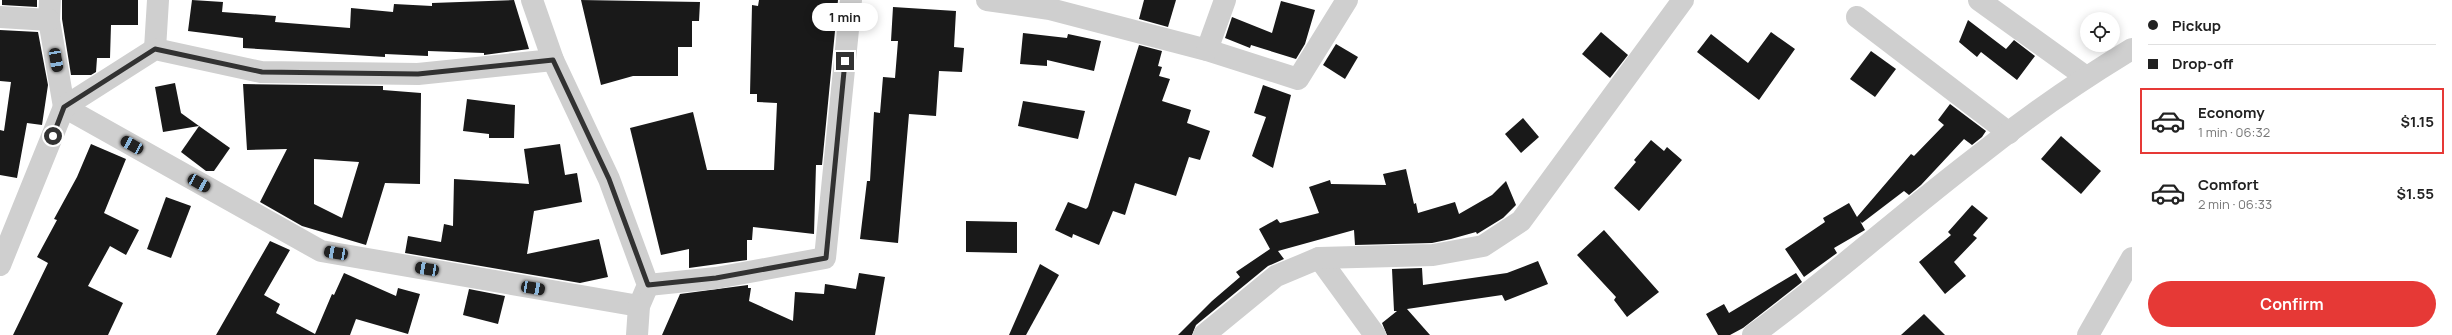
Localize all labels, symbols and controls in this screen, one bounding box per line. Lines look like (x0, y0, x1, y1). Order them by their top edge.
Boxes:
callout: 1 min (812, 3, 878, 31)
text: 1 min (829, 8, 861, 26)
map controls (2080, 12, 2120, 52)
button: locate (2080, 12, 2120, 52)
text: Pickup (2172, 15, 2221, 36)
car (48, 47, 64, 73)
route end (836, 52, 854, 70)
text: Drop-off (2172, 53, 2233, 74)
text: Economy (2198, 102, 2265, 123)
icon: car (2150, 103, 2186, 139)
text: $1.15 (2400, 111, 2434, 132)
text: 1 min · 06:32 (2198, 123, 2270, 141)
route start (44, 127, 62, 145)
car (119, 134, 145, 156)
car (186, 172, 212, 194)
text: Comfort (2198, 174, 2259, 195)
icon: car (2150, 175, 2186, 211)
text: $1.55 (2396, 183, 2434, 204)
text: 2 min · 06:33 (2198, 195, 2272, 213)
car (323, 245, 349, 261)
car (414, 261, 440, 277)
car (520, 280, 546, 296)
button: Confirm (2148, 281, 2436, 327)

